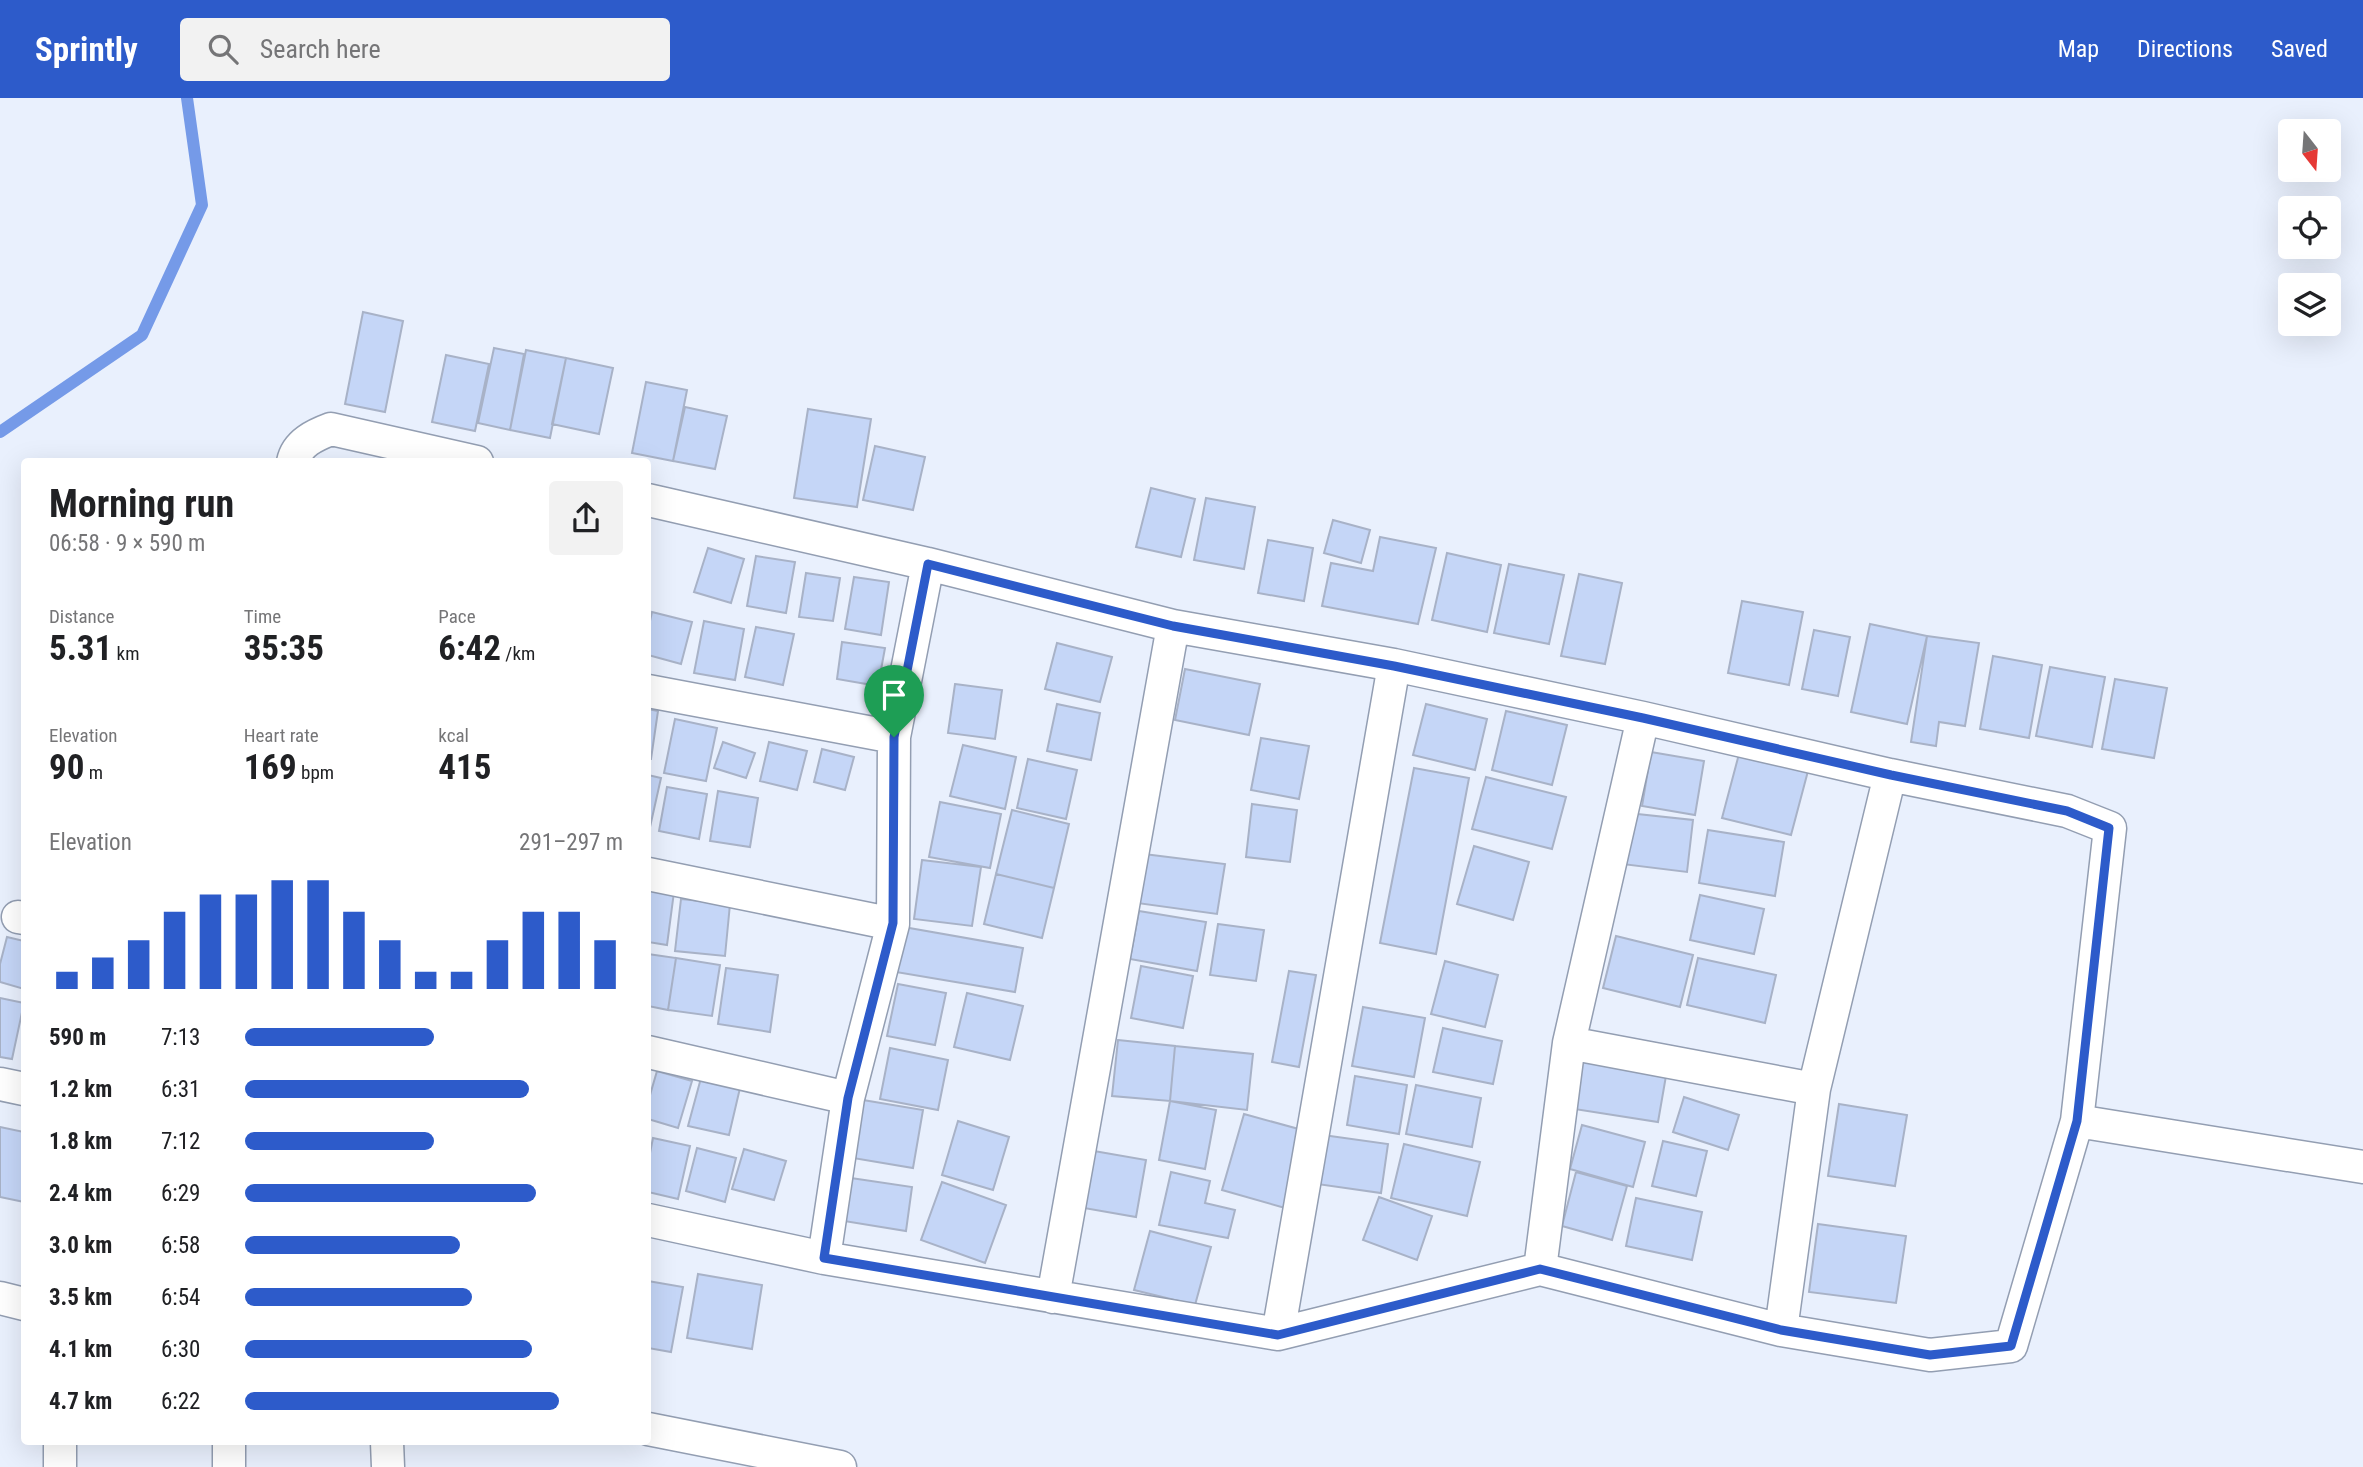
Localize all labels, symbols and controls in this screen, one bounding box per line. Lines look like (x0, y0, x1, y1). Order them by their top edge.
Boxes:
search box (180, 18, 670, 81)
text: Sprintly (35, 30, 138, 69)
icon: search (204, 30, 242, 68)
text: Search here (260, 34, 381, 64)
text: Map (2058, 35, 2099, 63)
text: Directions (2137, 35, 2233, 63)
text: Saved (2271, 35, 2328, 63)
north arrow (2278, 119, 2342, 182)
map controls (2278, 119, 2341, 336)
button: locate (2278, 196, 2341, 259)
button: layers (2278, 273, 2341, 336)
button: share (549, 481, 623, 555)
text: Morning run (49, 482, 234, 526)
text: 06:58 · 9 × 590 m (49, 530, 205, 557)
text: Distance (49, 605, 114, 628)
text: Time (244, 605, 281, 628)
text: Pace (438, 605, 476, 628)
text: 5.31 (49, 628, 112, 669)
text: 35:35 (244, 628, 324, 669)
text: 6:42 (438, 628, 501, 669)
text: km (112, 642, 139, 665)
text: /km (501, 642, 535, 665)
pin (864, 665, 924, 737)
icon: arrive (875, 676, 913, 714)
text: Elevation (49, 724, 117, 747)
text: Heart rate (244, 724, 319, 747)
text: kcal (438, 724, 469, 747)
text: 90 (49, 747, 84, 788)
text: 169 (244, 747, 297, 788)
text: 415 (438, 747, 491, 788)
text: m (84, 761, 103, 784)
text: bpm (297, 761, 334, 784)
text: Elevation (49, 829, 132, 856)
text: 291–297 m (519, 829, 623, 856)
text: 590 m (49, 1024, 106, 1051)
text: 7:13 (161, 1024, 200, 1051)
text: 1.2 km (49, 1076, 112, 1103)
text: 6:31 (161, 1076, 200, 1103)
text: 1.8 km (49, 1128, 112, 1155)
text: 7:12 (161, 1128, 200, 1155)
text: 2.4 km (49, 1180, 112, 1207)
text: 6:29 (161, 1180, 200, 1207)
text: 3.0 km (49, 1232, 112, 1259)
text: 6:58 (161, 1232, 200, 1259)
text: 3.5 km (49, 1284, 112, 1311)
text: 6:54 (161, 1284, 200, 1311)
text: 4.1 km (49, 1336, 112, 1363)
text: 6:30 (161, 1336, 200, 1363)
text: 4.7 km (49, 1388, 112, 1415)
text: 6:22 (161, 1388, 200, 1415)

